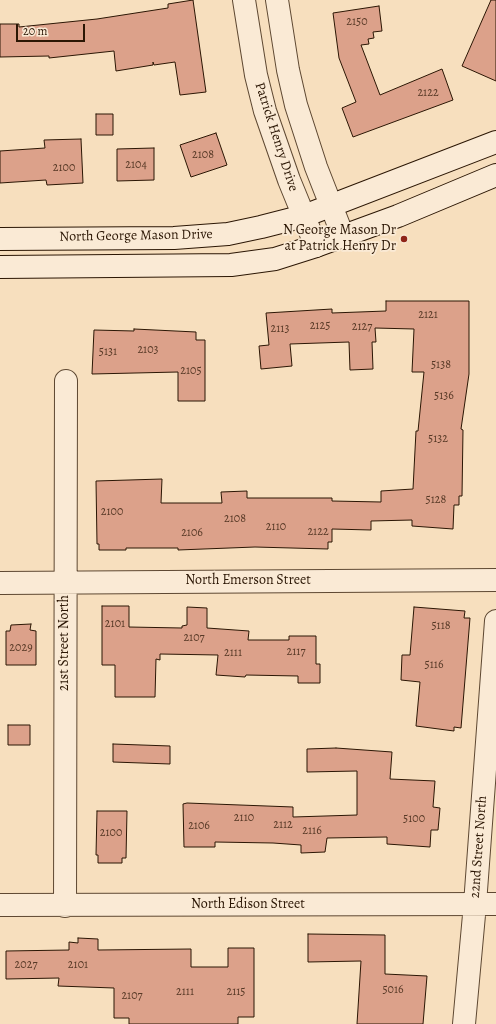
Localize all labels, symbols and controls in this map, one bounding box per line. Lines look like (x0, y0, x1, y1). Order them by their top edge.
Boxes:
house number: 2150 (346, 15, 368, 29)
scale bar (18, 16, 87, 42)
text: 20 m (23, 23, 47, 39)
street label: Patrick Henry Drive (250, 80, 302, 194)
house number: 2122 (417, 86, 439, 100)
house number: 2108 (192, 148, 214, 162)
house number: 2104 (125, 158, 147, 172)
house number: 2100 (53, 161, 75, 175)
place label: N George Mason Dr at Patrick Henry Dr (283, 223, 396, 256)
street label: North George Mason Drive (59, 226, 213, 246)
marker: N George Mason Dr at Patrick Henry Dr (399, 234, 409, 244)
house number: 2121 (418, 308, 438, 322)
house number: 2125 (310, 319, 330, 333)
house number: 2127 (352, 320, 372, 334)
house number: 2113 (271, 322, 289, 336)
house number: 2103 (137, 343, 159, 357)
house number: 5131 (99, 345, 117, 359)
house number: 5138 (431, 358, 451, 372)
house number: 2105 (180, 364, 202, 378)
house number: 5136 (434, 389, 454, 403)
house number: 5132 (428, 432, 448, 446)
house number: 5128 (426, 493, 446, 507)
house number: 2100 (101, 505, 123, 519)
house number: 2108 (224, 512, 246, 526)
house number: 2110 (266, 520, 286, 534)
house number: 2122 (307, 525, 329, 539)
house number: 2106 (181, 526, 203, 540)
street label: North Emerson Street (185, 573, 311, 589)
street label: 21st Street North (57, 595, 73, 691)
house number: 2101 (105, 617, 125, 631)
house number: 5118 (431, 619, 451, 633)
house number: 2107 (183, 631, 205, 645)
house number: 2029 (9, 641, 33, 655)
house number: 2117 (287, 645, 305, 659)
house number: 2111 (224, 646, 242, 660)
house number: 5116 (425, 658, 443, 672)
street label: 22nd Street North (467, 795, 491, 899)
house number: 2110 (234, 811, 254, 825)
house number: 5100 (403, 812, 425, 826)
house number: 2112 (273, 818, 293, 832)
house number: 2106 (188, 819, 210, 833)
house number: 2116 (302, 824, 322, 838)
house number: 2100 (100, 826, 122, 840)
street label: North Edison Street (191, 897, 305, 913)
house number: 2027 (15, 958, 37, 972)
house number: 2101 (68, 958, 88, 972)
house number: 5016 (382, 983, 404, 997)
house number: 2111 (176, 985, 194, 999)
house number: 2115 (226, 985, 246, 999)
house number: 2107 (121, 989, 143, 1003)

